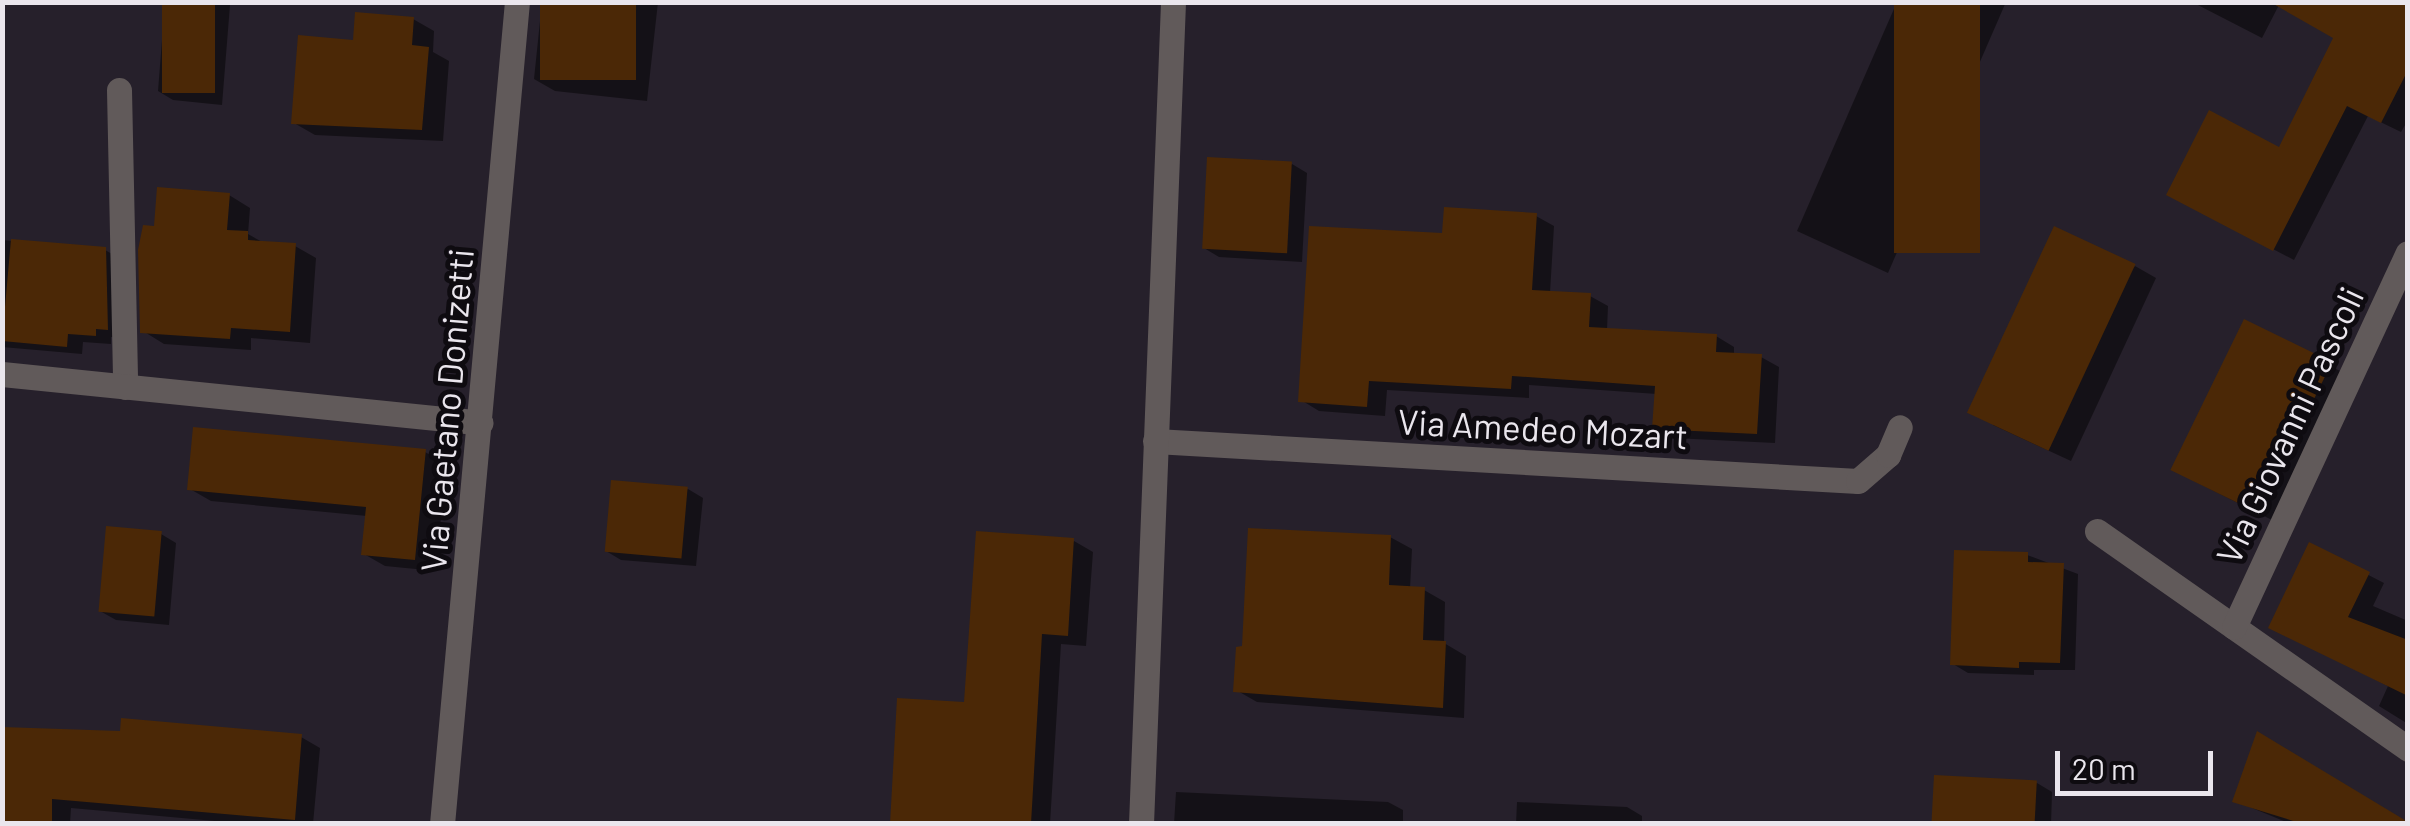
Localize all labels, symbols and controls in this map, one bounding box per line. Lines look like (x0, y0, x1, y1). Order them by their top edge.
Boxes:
street label: Via Gaetano Donizetti (411, 247, 481, 573)
street label: Via Giovanni Pascoli (2206, 280, 2372, 570)
street label: Via Amedeo Mozart (1397, 399, 1689, 457)
scale bar (2060, 731, 2218, 793)
text: 20 m (2072, 750, 2136, 786)

